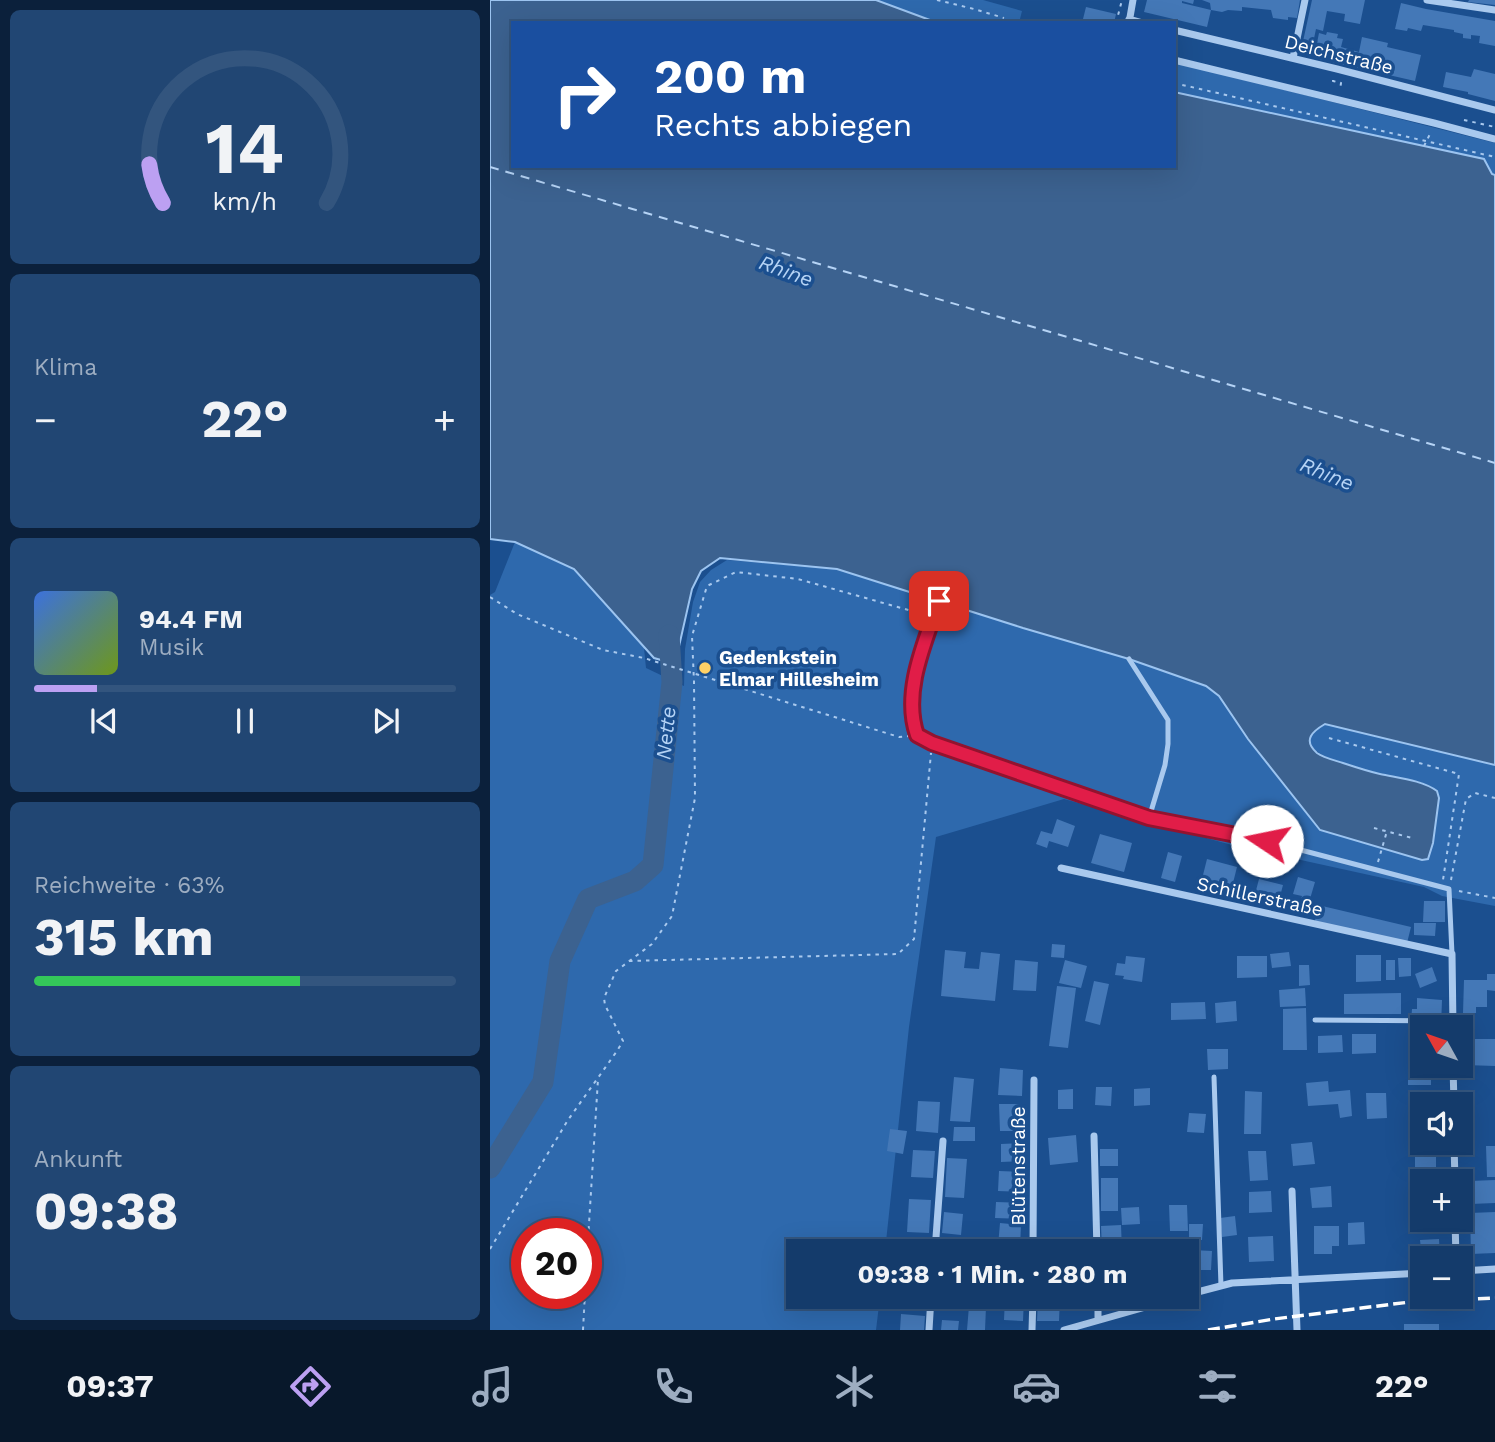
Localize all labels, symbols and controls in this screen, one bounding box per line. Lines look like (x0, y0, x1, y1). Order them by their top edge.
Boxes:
street label: Deichstraße (1282, 30, 1396, 79)
text: 200 m (654, 47, 806, 105)
icon: right (539, 49, 630, 140)
text: 14 (206, 105, 284, 191)
text: Rechts abbiegen (654, 106, 912, 144)
text: km/h (213, 187, 277, 216)
water label: Rhine (756, 249, 817, 292)
text: Klima (34, 354, 97, 381)
text: 22° (201, 389, 289, 450)
text: − (34, 398, 57, 442)
text: + (433, 398, 456, 442)
water label: Rhine (1297, 451, 1358, 496)
pin (909, 571, 969, 631)
icon: arrive (920, 582, 958, 620)
text: 94.4 FM (139, 604, 243, 634)
text: Musik (139, 634, 204, 661)
place label: Gedenkstein Elmar Hillesheim (719, 646, 879, 691)
marker: Gedenkstein Elmar Hillesheim (697, 660, 713, 676)
icon: previous (85, 702, 123, 740)
icon: pause (226, 702, 264, 740)
icon: next (367, 702, 405, 740)
water label: Nette (650, 705, 681, 761)
position arrow (1230, 804, 1304, 878)
text: Reichweite · 63% (34, 872, 224, 899)
street label: Schillerstraße (1195, 872, 1325, 921)
text: 315 km (34, 907, 214, 968)
north arrow (1410, 1015, 1474, 1078)
map controls (1410, 1015, 1473, 1309)
button: sound (1410, 1092, 1473, 1155)
street label: Blütenstraße (1007, 1106, 1030, 1226)
text: Ankunft (34, 1146, 122, 1173)
button: + (1410, 1169, 1473, 1232)
text: 09:38 (34, 1181, 179, 1242)
speed limit sign: 20 (511, 1218, 602, 1309)
button: − (1410, 1246, 1473, 1309)
text: 09:38 · 1 Min. · 280 m (857, 1259, 1128, 1289)
icon: directions (286, 1362, 335, 1411)
icon: music (468, 1362, 517, 1411)
icon: phone (649, 1362, 698, 1411)
icon: climate (830, 1362, 879, 1411)
icon: car (1012, 1362, 1061, 1411)
icon: filters (1193, 1362, 1242, 1411)
text: 09:37 (66, 1367, 154, 1405)
text: 22° (1375, 1367, 1429, 1405)

